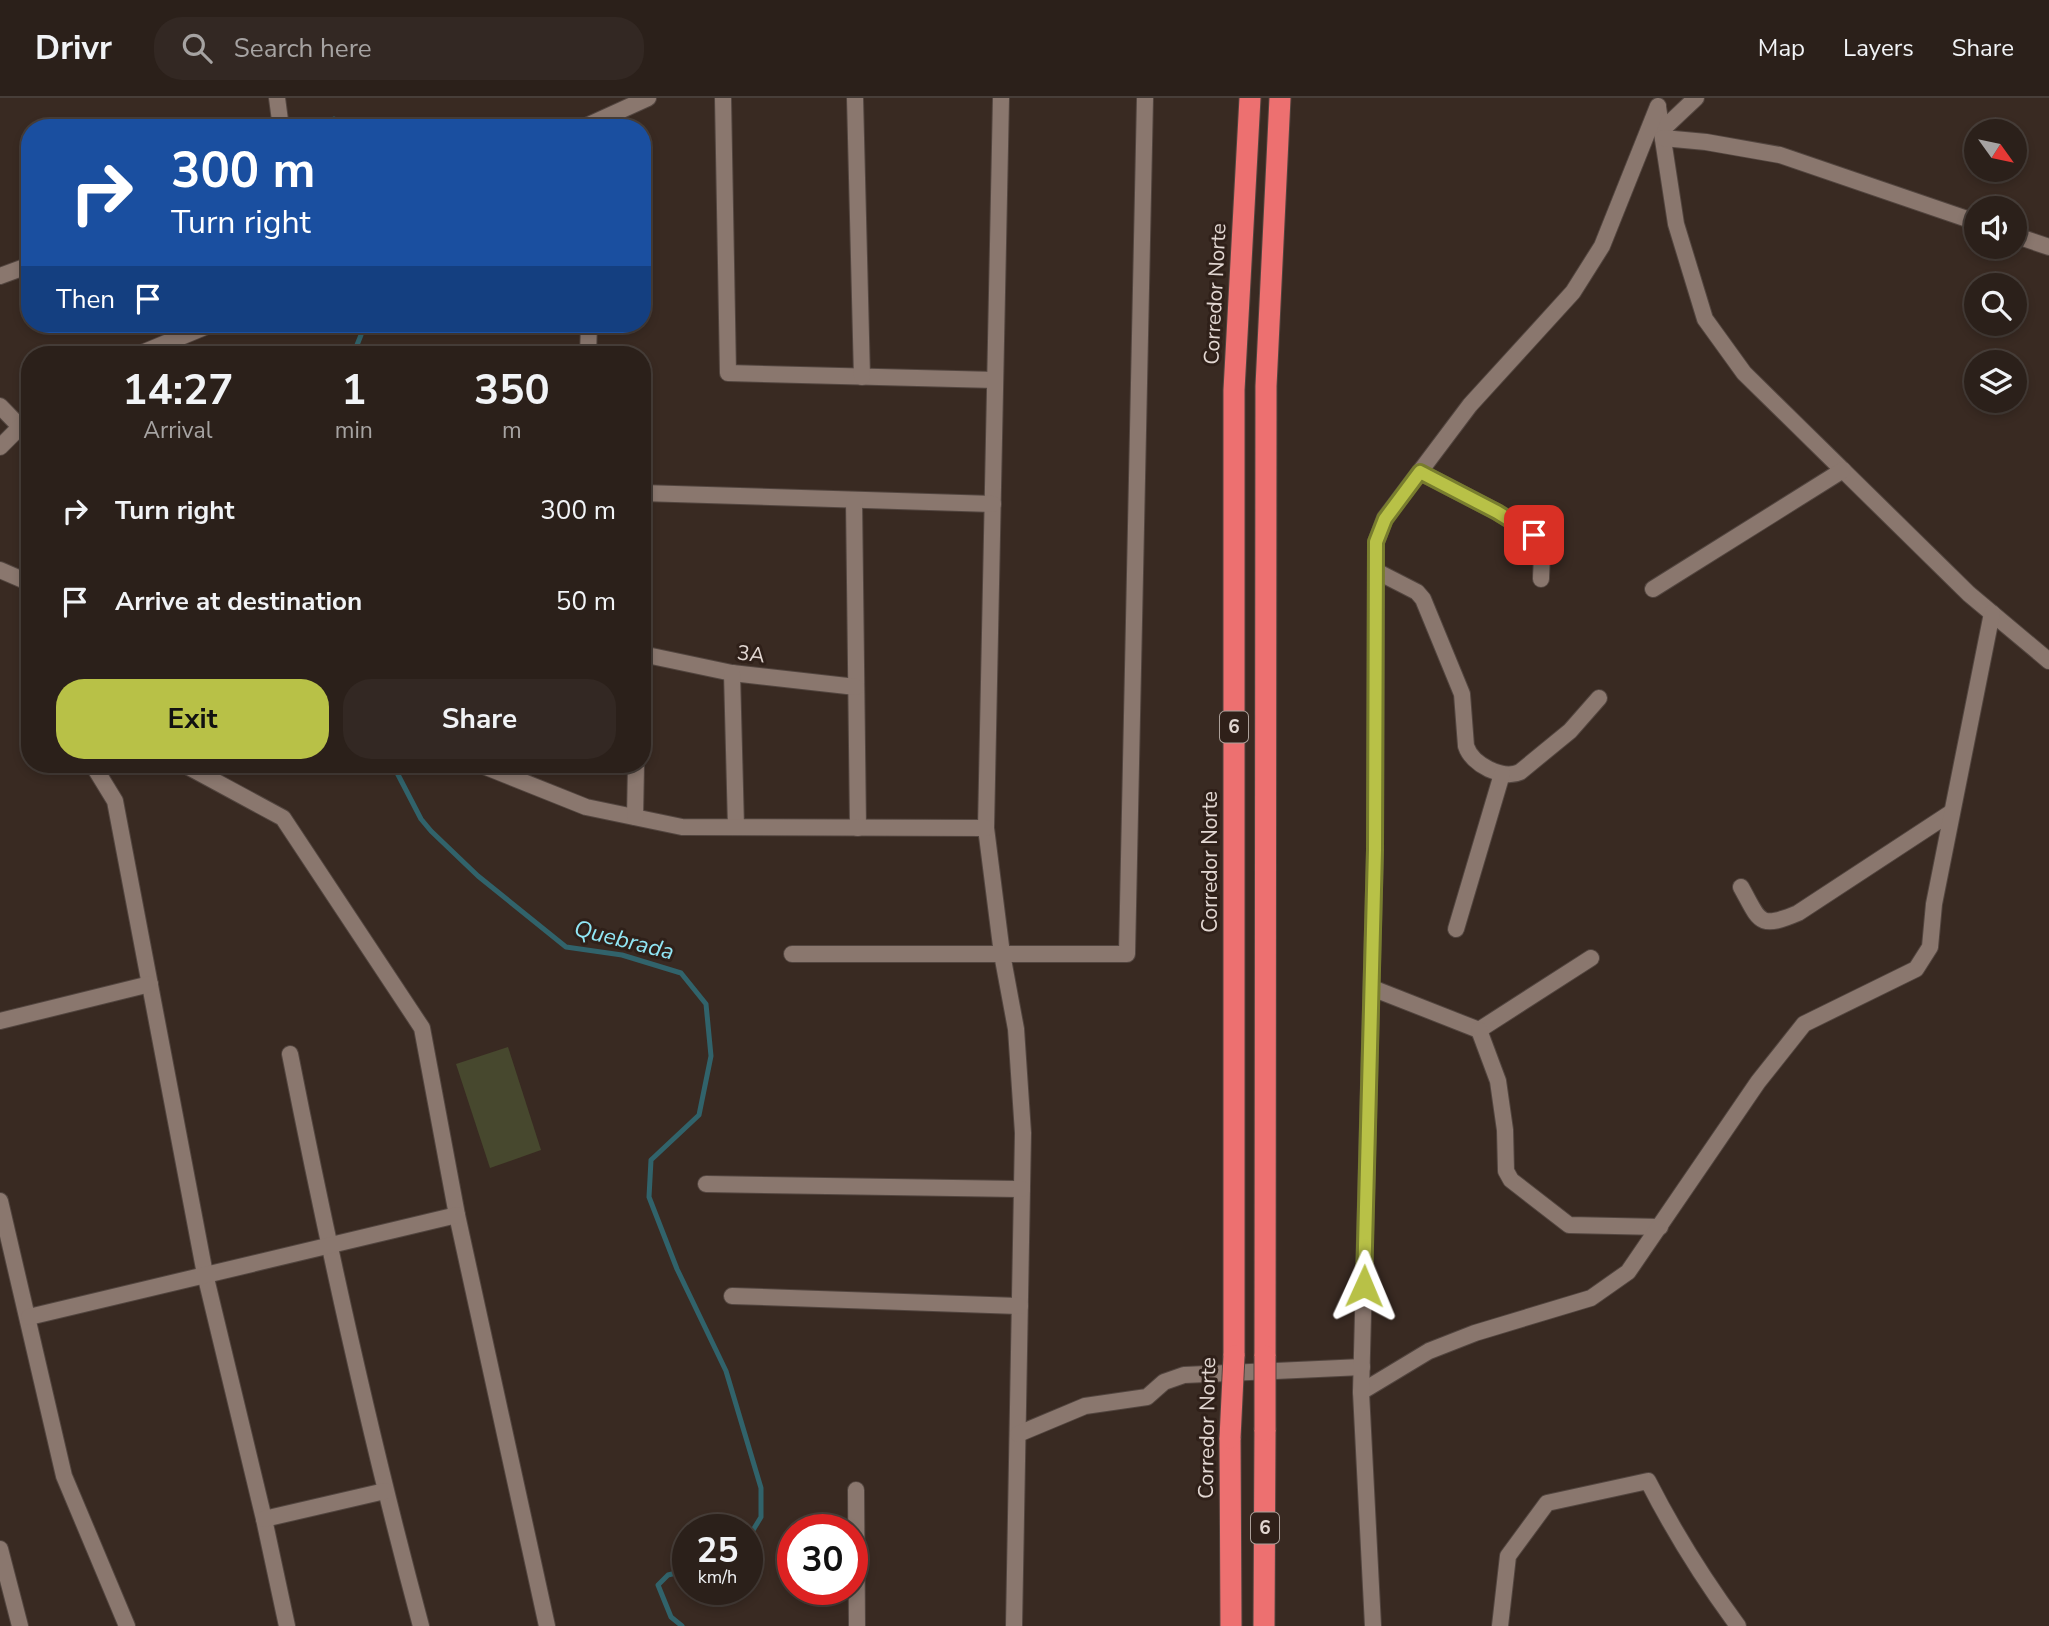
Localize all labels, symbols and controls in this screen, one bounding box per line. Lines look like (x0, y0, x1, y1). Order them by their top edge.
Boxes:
search box (154, 17, 644, 80)
text: Drivr (35, 26, 112, 71)
icon: search (178, 29, 216, 67)
text: Search here (234, 31, 372, 66)
text: Map (1758, 32, 1805, 64)
text: Layers (1843, 32, 1914, 64)
text: Share (1952, 32, 2014, 64)
north arrow (1964, 119, 2026, 182)
map controls (1964, 119, 2027, 413)
text: 300 m (171, 137, 315, 204)
icon: right (56, 147, 147, 238)
button: sound (1964, 196, 2027, 259)
text: Turn right (171, 201, 311, 244)
street label: Corredor Norte (1197, 223, 1233, 365)
button: search (1964, 273, 2027, 336)
icon: arrive (129, 280, 167, 318)
text: Then (56, 282, 115, 317)
button: layers (1964, 350, 2027, 413)
text: 14:27 (122, 362, 233, 419)
text: 1 (341, 362, 366, 419)
text: 350 (474, 362, 550, 419)
text: Arrival (143, 415, 212, 446)
text: min (335, 415, 373, 446)
text: m (502, 415, 522, 446)
icon: right (56, 492, 94, 530)
text: Turn right (115, 493, 234, 528)
text: 300 m (540, 493, 616, 528)
pin (1504, 505, 1564, 565)
icon: arrive (1515, 516, 1553, 554)
icon: arrive (56, 583, 94, 621)
text: Arrive at destination (115, 584, 362, 619)
text: 50 m (556, 584, 616, 619)
street label: 3A (735, 638, 767, 670)
button: Exit (56, 679, 329, 759)
button: Share (343, 679, 616, 759)
road number: 6 (1220, 712, 1248, 742)
street label: Corredor Norte (1196, 791, 1224, 933)
water label: Quebrada (571, 913, 677, 967)
position arrow (1327, 1249, 1401, 1323)
street label: Corredor Norte (1192, 1357, 1222, 1499)
road number: 6 (1251, 1512, 1279, 1544)
speed limit sign: 30 (777, 1514, 868, 1605)
text: 25 (696, 1527, 739, 1574)
text: km/h (698, 1565, 737, 1589)

